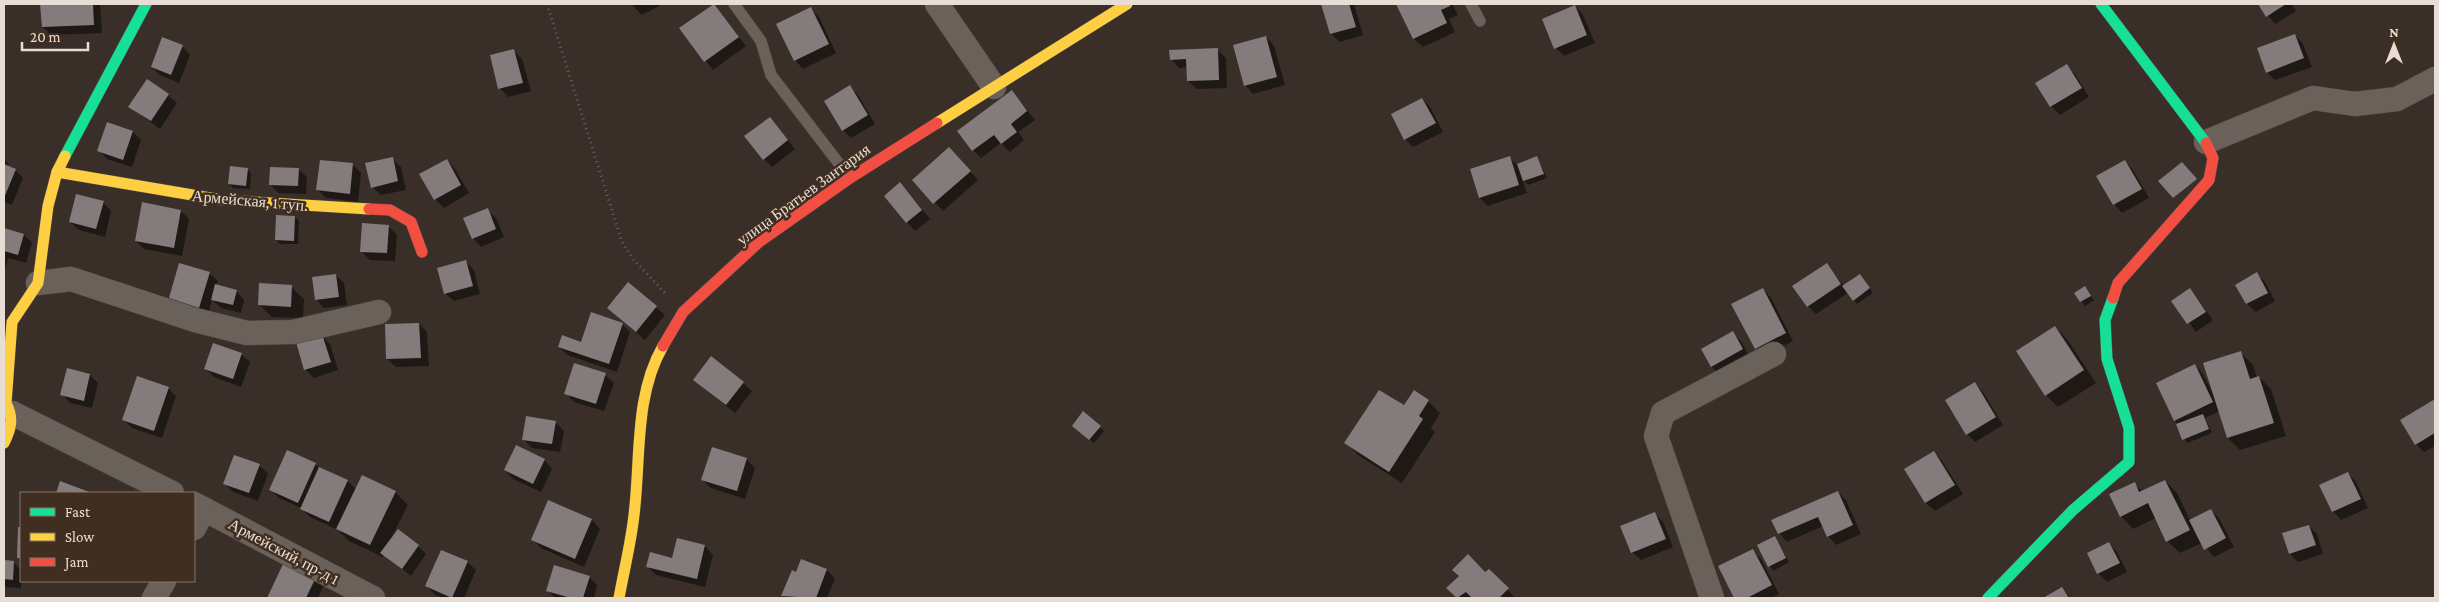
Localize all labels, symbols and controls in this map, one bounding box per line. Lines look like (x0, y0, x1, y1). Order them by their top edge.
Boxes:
scale bar (22, 20, 89, 52)
north arrow (2369, 20, 2419, 70)
text: N (2389, 24, 2399, 40)
text: 20 m (30, 29, 61, 45)
street label: улица Братьев Зантария (733, 140, 874, 249)
street label: Армейская, 1 туп. (191, 187, 309, 215)
legend (20, 492, 195, 582)
text: Fast (65, 504, 91, 520)
street label: Армейский, пр-д 1 (225, 515, 342, 589)
text: Slow (65, 529, 95, 545)
text: Jam (63, 554, 88, 571)

